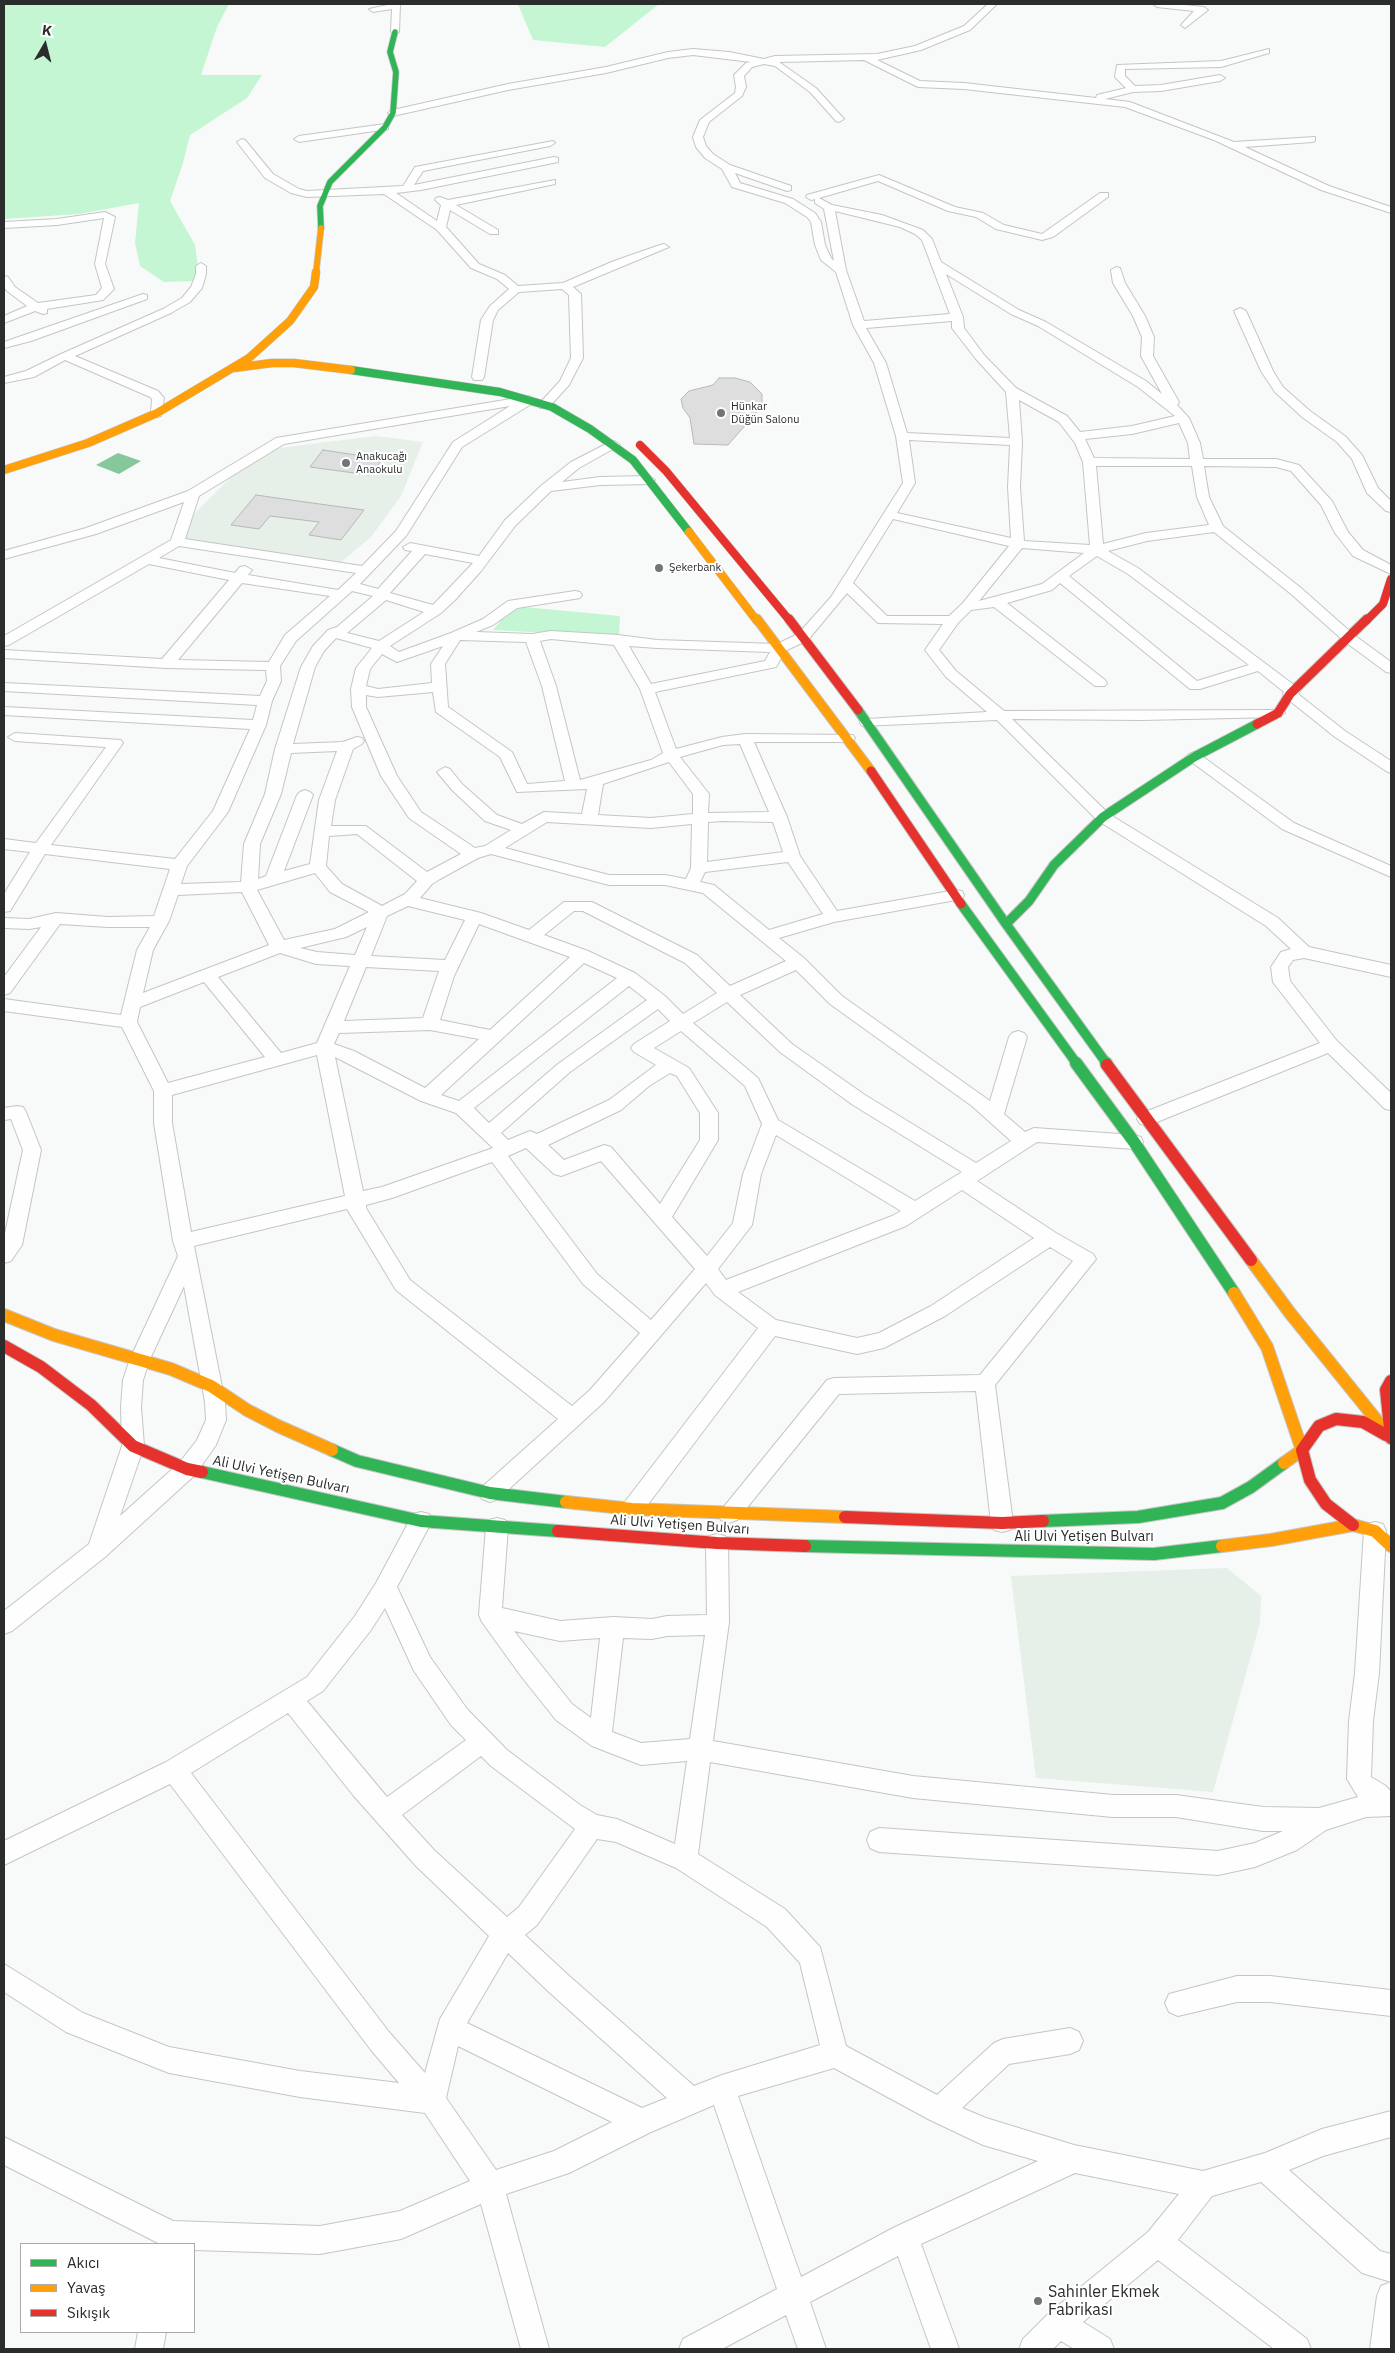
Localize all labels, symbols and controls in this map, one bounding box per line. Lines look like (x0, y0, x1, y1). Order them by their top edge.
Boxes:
north arrow (20, 20, 70, 70)
text: K (41, 21, 53, 40)
place label: Hünkar Düğün Salonu (731, 400, 799, 426)
marker: Hünkar Düğün Salonu (715, 407, 727, 419)
place label: Anakucağı Anaokulu (356, 450, 407, 476)
marker: Anakucağı Anaokulu (340, 457, 352, 469)
place label: Şekerbank (669, 561, 721, 575)
marker: Şekerbank (653, 562, 665, 574)
street label: Ali Ulvi Yetişen Bulvarı (211, 1452, 351, 1498)
street label: Ali Ulvi Yetişen Bulvarı (610, 1512, 750, 1538)
street label: Ali Ulvi Yetişen Bulvarı (1014, 1529, 1154, 1545)
legend (20, 2243, 195, 2333)
text: Akıcı (67, 2253, 100, 2272)
text: Yavaş (67, 2278, 106, 2297)
place label: Sahinler Ekmek Fabrikası (1048, 2282, 1160, 2320)
marker: Sahinler Ekmek Fabrikası (1032, 2295, 1044, 2307)
text: Sıkışık (67, 2303, 110, 2322)

